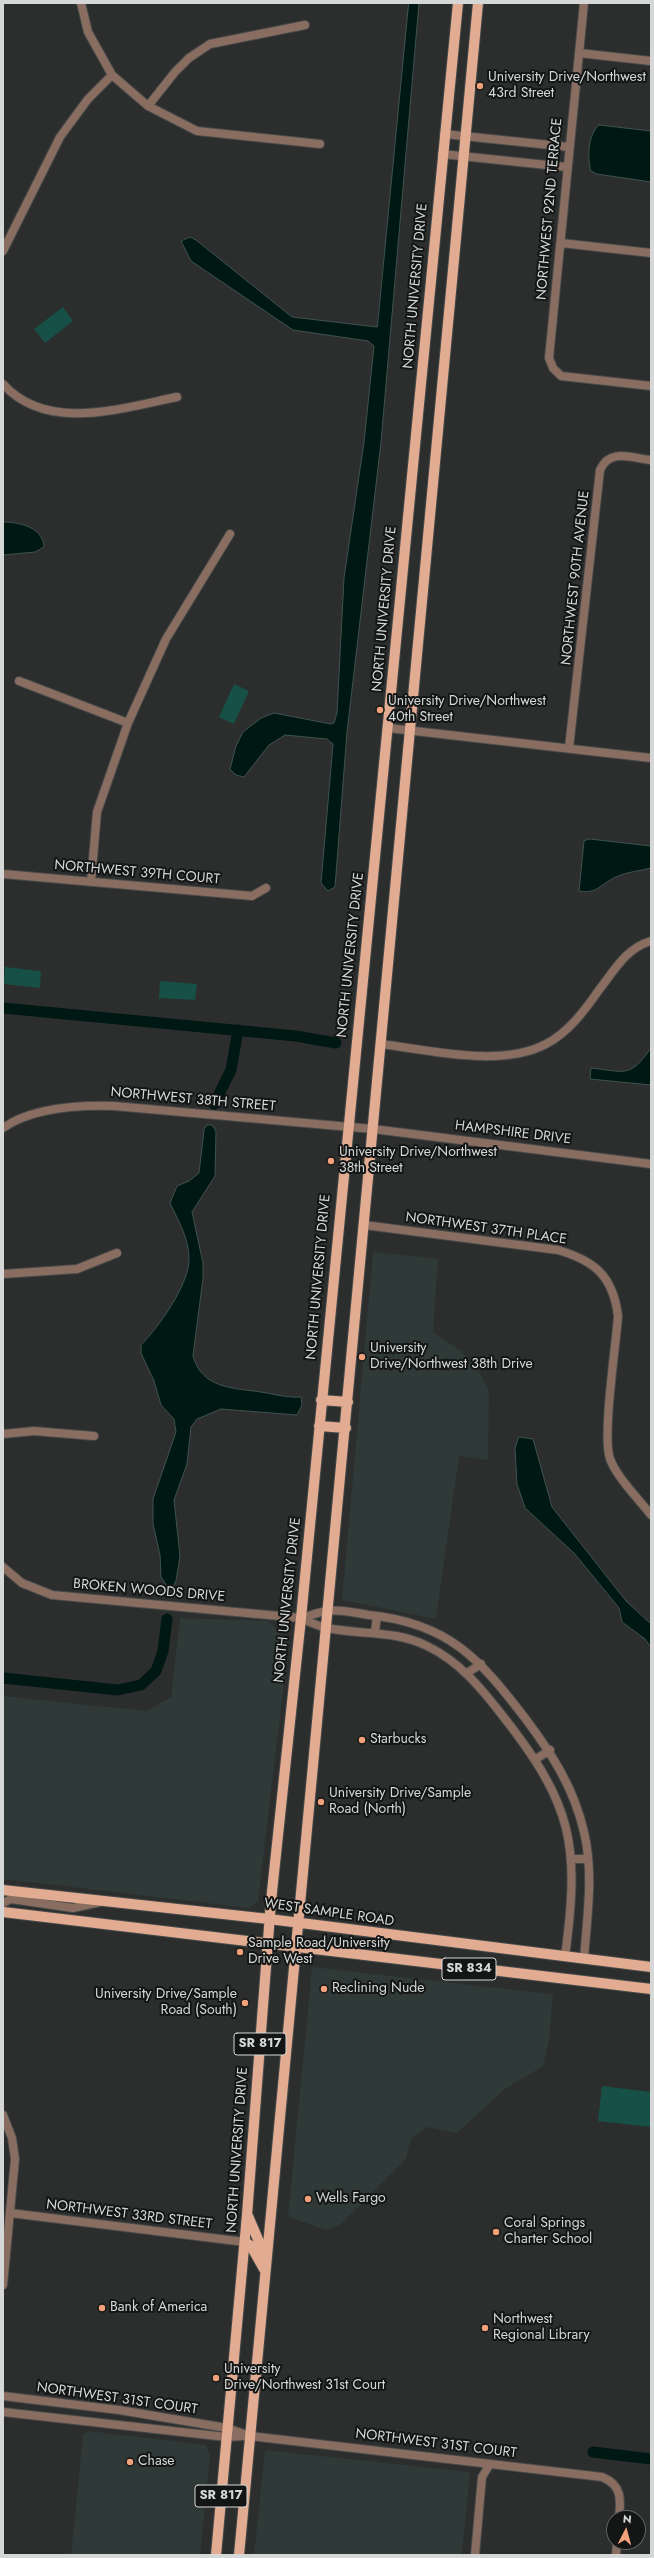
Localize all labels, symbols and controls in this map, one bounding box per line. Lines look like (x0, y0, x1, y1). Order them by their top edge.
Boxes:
place label: University Drive/Northwest 43rd Street (488, 70, 646, 102)
marker: University Drive/Northwest 43rd Street (475, 81, 485, 91)
street label: NORTHWEST 92ND TERRACE (534, 117, 566, 301)
street label: NORTH UNIVERSITY DRIVE (400, 203, 432, 369)
street label: NORTHWEST 90TH AVENUE (558, 490, 594, 666)
street label: NORTH UNIVERSITY DRIVE (369, 526, 401, 692)
place label: University Drive/Northwest 40th Street (388, 694, 546, 726)
marker: University Drive/Northwest 40th Street (375, 705, 385, 715)
street label: NORTHWEST 39TH COURT (54, 857, 220, 889)
street label: NORTH UNIVERSITY DRIVE (334, 872, 368, 1038)
street label: NORTHWEST 38TH STREET (110, 1084, 276, 1116)
street label: HAMPSHIRE DRIVE (454, 1118, 572, 1148)
place label: University Drive/Northwest 38th Street (339, 1145, 497, 1178)
marker: University Drive/Northwest 38th Street (326, 1156, 336, 1166)
street label: NORTH UNIVERSITY DRIVE (303, 1194, 335, 1360)
street label: NORTHWEST 37TH PLACE (404, 1209, 568, 1249)
place label: University Drive/Northwest 38th Drive (370, 1341, 533, 1374)
marker: University Drive/Northwest 38th Drive (357, 1352, 367, 1362)
street label: NORTH UNIVERSITY DRIVE (271, 1517, 305, 1683)
street label: BROKEN WOODS DRIVE (72, 1576, 226, 1606)
place label: Starbucks (370, 1732, 426, 1748)
marker: Starbucks (357, 1735, 367, 1745)
place label: University Drive/Sample Road (North) (329, 1786, 471, 1818)
marker: University Drive/Sample Road (North) (316, 1797, 326, 1807)
street label: WEST SAMPLE ROAD (263, 1896, 395, 1930)
place label: Sample Road/University Drive West (248, 1936, 390, 1968)
marker: Sample Road/University Drive West (235, 1947, 245, 1957)
road number: SR 834 (442, 1958, 496, 1980)
place label: Reclining Nude (332, 1981, 425, 1997)
marker: Reclining Nude (319, 1984, 329, 1994)
place label: University Drive/Sample Road (South) (95, 1987, 237, 2020)
marker: University Drive/Sample Road (South) (240, 1998, 250, 2008)
road number: SR 817 (234, 2033, 286, 2055)
street label: NORTH UNIVERSITY DRIVE (224, 2067, 252, 2233)
place label: Wells Fargo (316, 2191, 386, 2207)
marker: Wells Fargo (303, 2194, 313, 2204)
street label: NORTHWEST 33RD STREET (45, 2196, 213, 2234)
place label: Coral Springs Charter School (504, 2216, 592, 2248)
marker: Coral Springs Charter School (491, 2227, 501, 2237)
place label: Bank of America (110, 2300, 207, 2316)
marker: Bank of America (97, 2303, 107, 2313)
place label: Northwest Regional Library (493, 2312, 590, 2344)
marker: Northwest Regional Library (480, 2323, 490, 2333)
place label: University Drive/Northwest 31st Court (224, 2362, 385, 2394)
marker: University Drive/Northwest 31st Court (211, 2373, 221, 2383)
street label: NORTHWEST 31ST COURT (35, 2379, 199, 2419)
street label: NORTHWEST 31ST COURT (354, 2426, 518, 2462)
place label: Chase (138, 2454, 175, 2470)
marker: Chase (125, 2457, 135, 2467)
road number: SR 817 (195, 2485, 247, 2507)
north arrow (606, 2510, 646, 2550)
text: N (622, 2511, 632, 2527)

